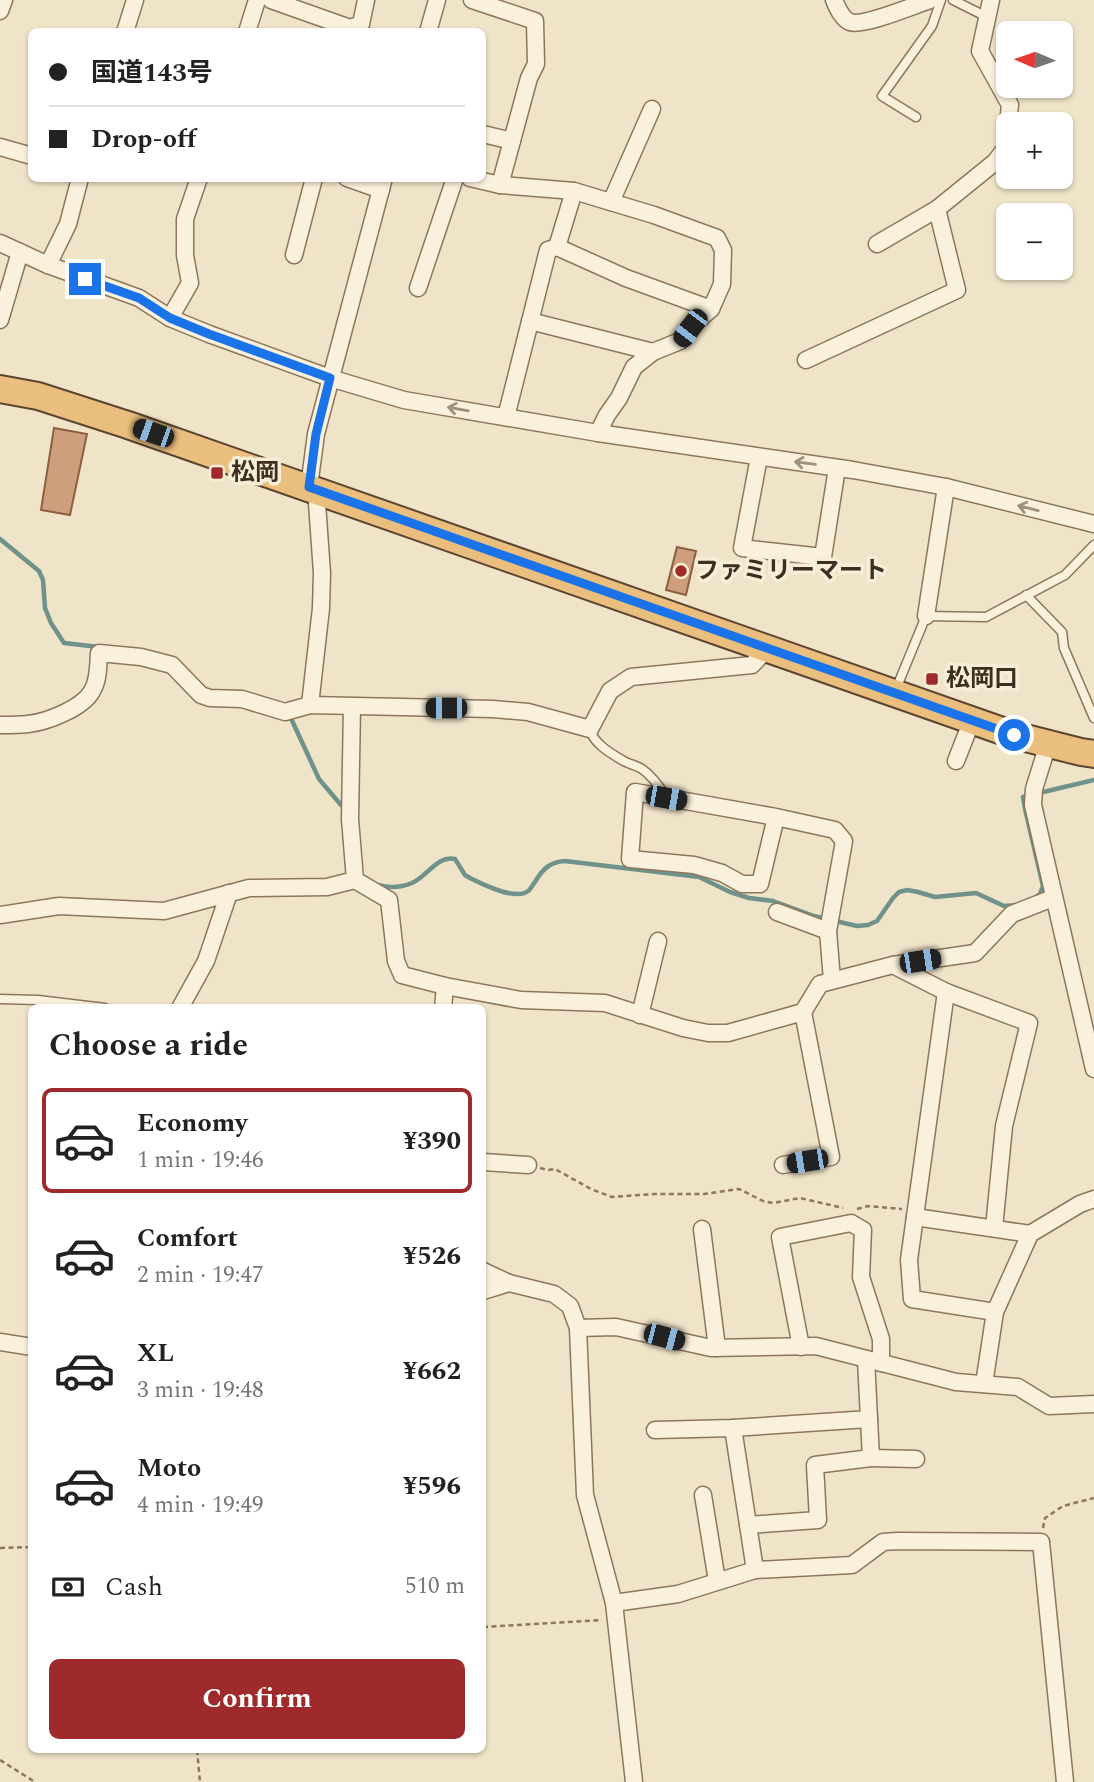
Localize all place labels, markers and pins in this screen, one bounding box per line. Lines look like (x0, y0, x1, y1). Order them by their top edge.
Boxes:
place label: 松岡 (231, 455, 279, 491)
marker: 松岡 (209, 465, 225, 481)
place label: ファミリーマート (695, 553, 887, 589)
marker: ファミリーマート (673, 563, 689, 579)
place label: 松岡口 (946, 661, 1018, 697)
marker: 松岡口 (924, 671, 940, 687)

